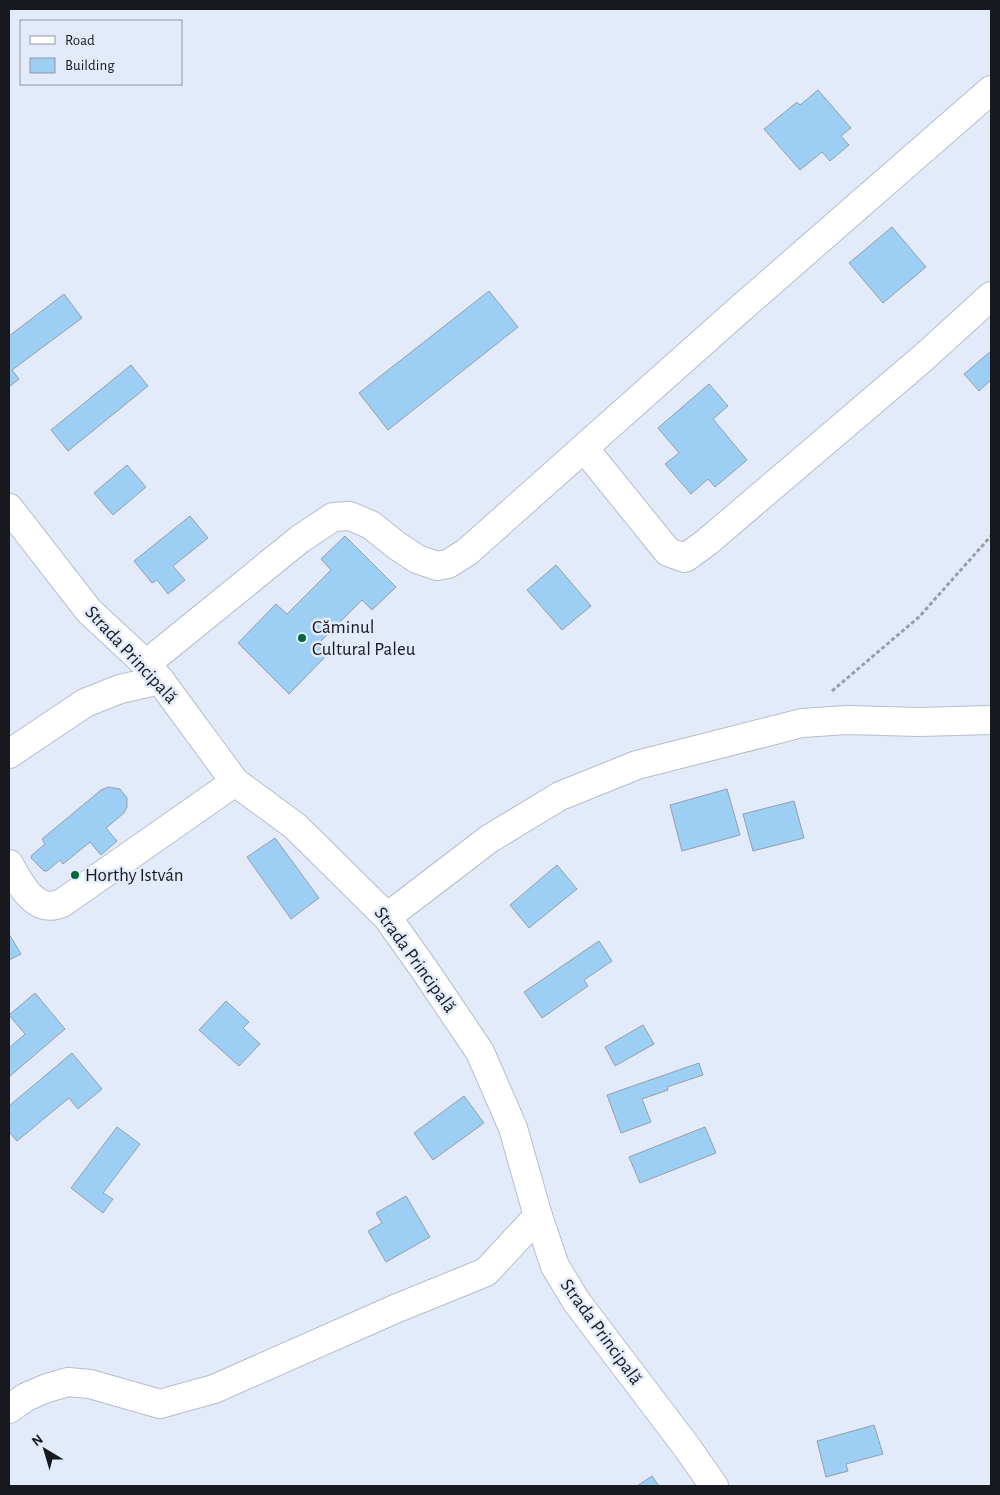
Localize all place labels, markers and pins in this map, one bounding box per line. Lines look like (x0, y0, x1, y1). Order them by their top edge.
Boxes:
place label: Căminul Cultural Paleu (312, 618, 416, 659)
marker: Căminul Cultural Paleu (296, 632, 308, 644)
place label: Horthy István (85, 866, 184, 885)
marker: Horthy István (69, 869, 81, 881)

